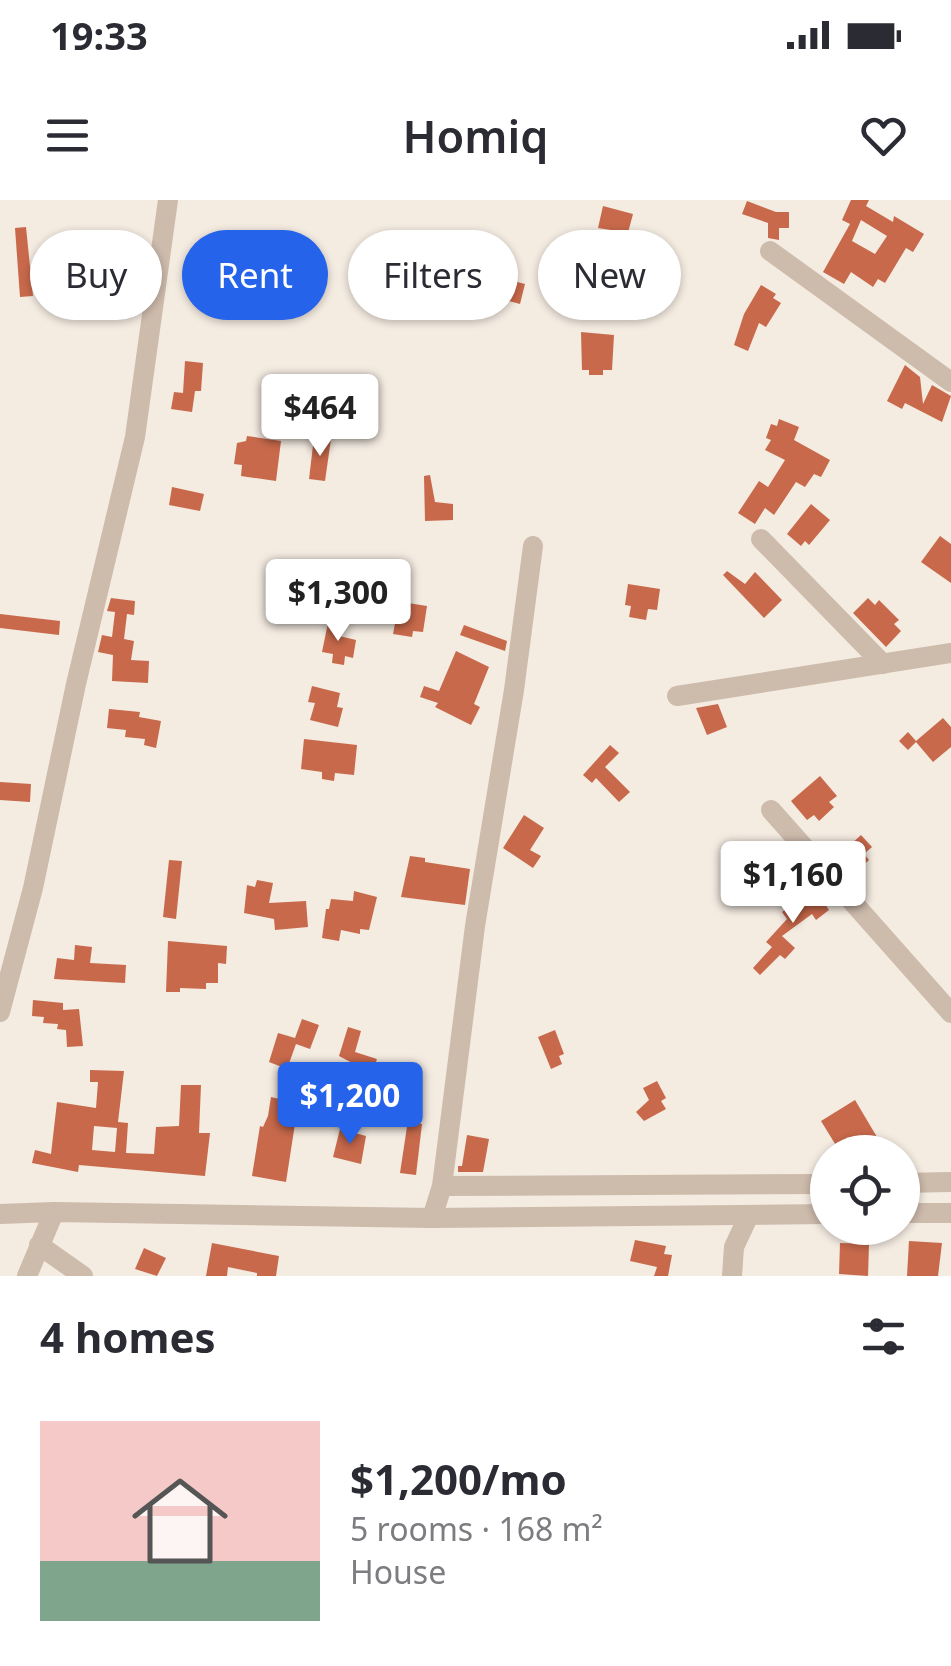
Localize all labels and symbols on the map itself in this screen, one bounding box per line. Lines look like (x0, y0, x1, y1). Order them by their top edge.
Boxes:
pin: $464 (261, 374, 379, 459)
pin: $1,300 (257, 559, 419, 644)
pin: $1,160 (712, 841, 874, 926)
pin: $1,200 (269, 1062, 431, 1147)

